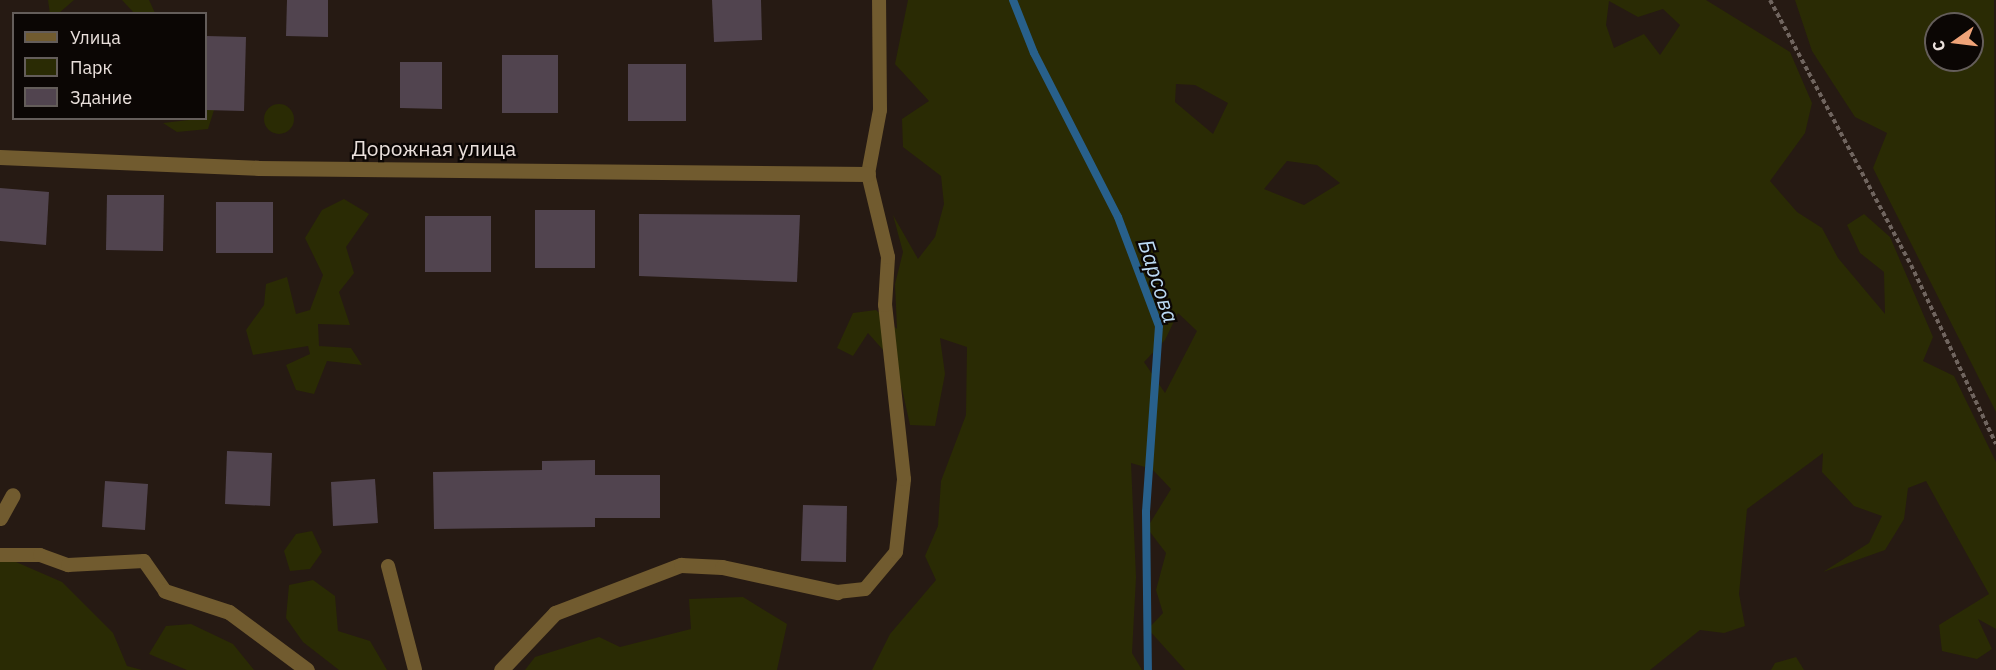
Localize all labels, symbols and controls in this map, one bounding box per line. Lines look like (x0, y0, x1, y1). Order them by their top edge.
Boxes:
legend (12, 12, 207, 120)
north arrow (1924, 12, 1984, 72)
text: Улица (70, 26, 121, 49)
text: С (1928, 38, 1949, 53)
text: Парк (70, 56, 112, 79)
text: Здание (70, 86, 132, 109)
street label: Дорожная улица (352, 135, 516, 161)
water label: Барсова (1133, 236, 1185, 326)

